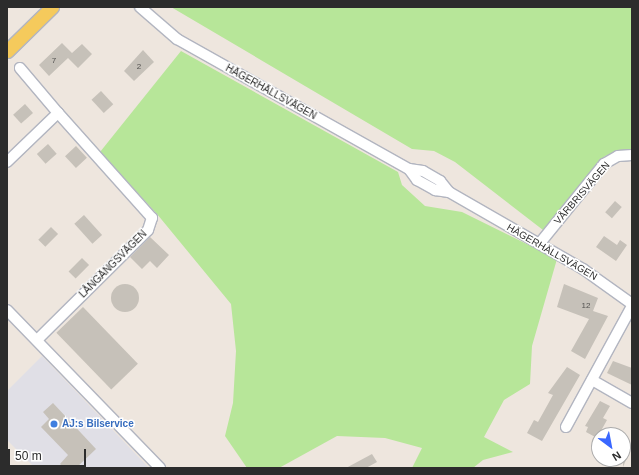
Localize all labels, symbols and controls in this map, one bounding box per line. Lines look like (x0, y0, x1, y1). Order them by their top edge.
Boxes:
house number: 7 (52, 56, 56, 66)
house number: 2 (137, 62, 141, 72)
street label: HÄGERHÄLLSVÄGEN (223, 62, 319, 122)
street label: VÅRBRISVÄGEN (552, 159, 612, 227)
street label: HÄGERHÄLLSVÄGEN (505, 221, 599, 283)
street label: LÅNGÄNGSVÄGEN (77, 228, 149, 300)
house number: 12 (582, 301, 590, 311)
place label: AJ:s Bilservice (62, 418, 134, 430)
marker: AJ:s Bilservice (49, 419, 59, 429)
north arrow (591, 427, 631, 467)
scale bar (10, 441, 88, 467)
text: 50 m (15, 449, 42, 463)
text: N (610, 449, 623, 464)

